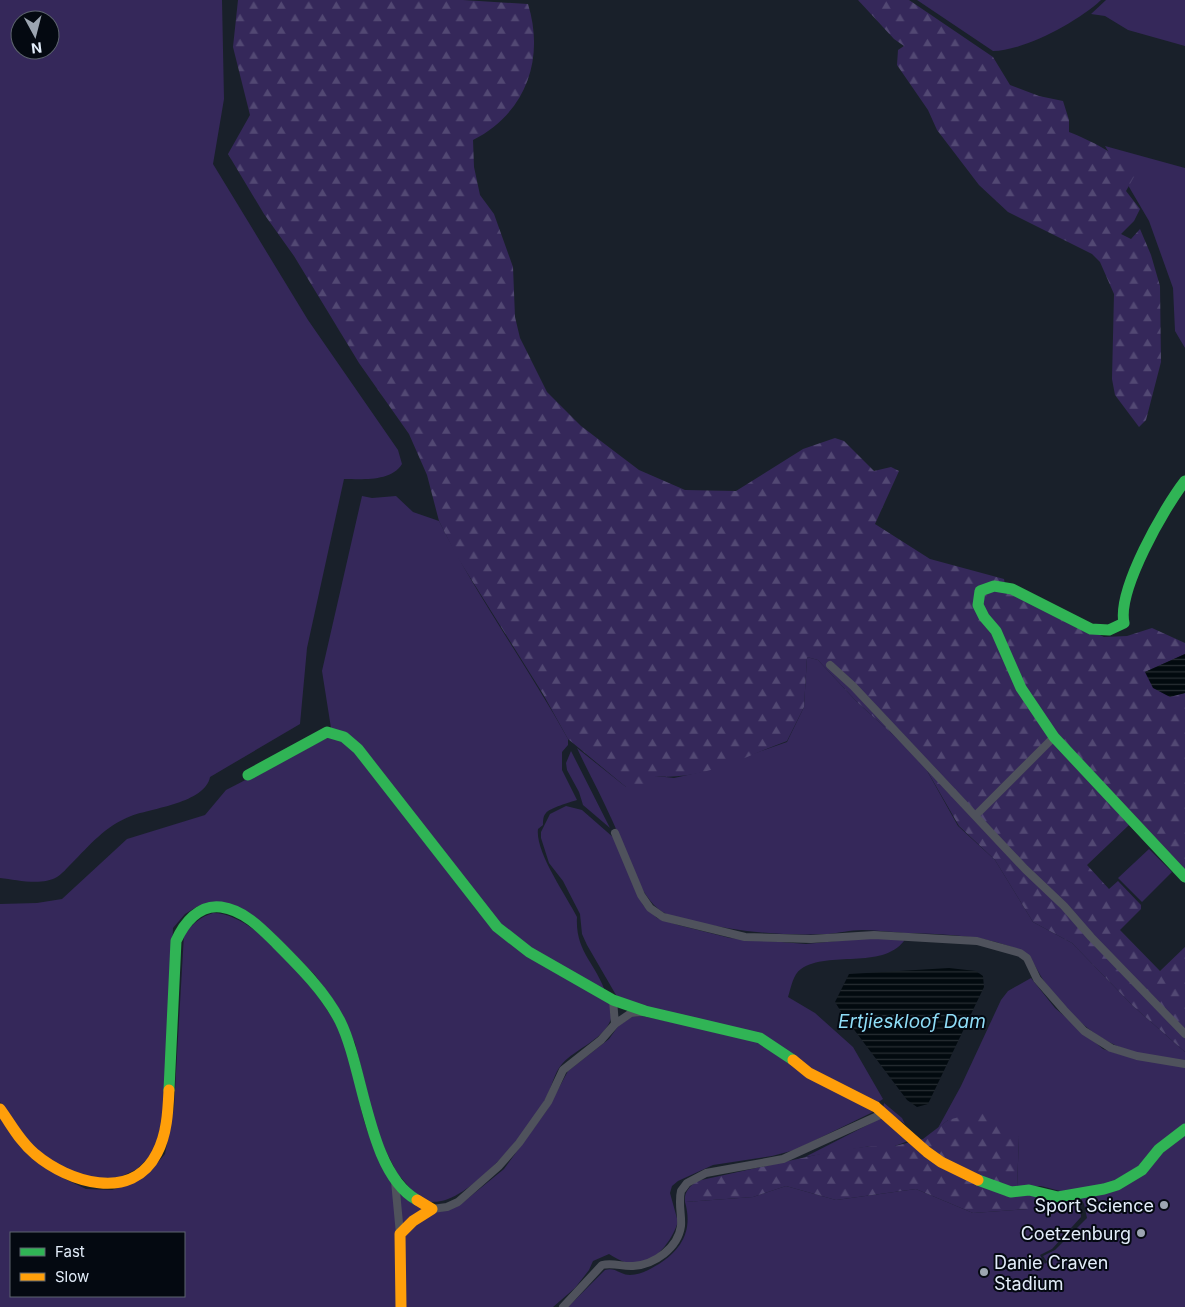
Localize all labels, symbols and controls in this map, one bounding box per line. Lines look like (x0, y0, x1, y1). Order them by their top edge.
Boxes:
north arrow (10, 10, 60, 60)
text: N (30, 39, 43, 57)
water label: Ertjieskloof Dam (838, 1010, 986, 1033)
place label: Sport Science (1035, 1195, 1154, 1216)
marker: Sport Science (1158, 1199, 1170, 1211)
place label: Coetzenburg (1021, 1223, 1131, 1244)
marker: Coetzenburg (1135, 1227, 1147, 1239)
legend (10, 1232, 185, 1297)
text: Fast (55, 1242, 85, 1261)
place label: Danie Craven Stadium (994, 1252, 1108, 1294)
marker: Danie Craven Stadium (978, 1266, 990, 1278)
text: Slow (55, 1267, 89, 1286)

